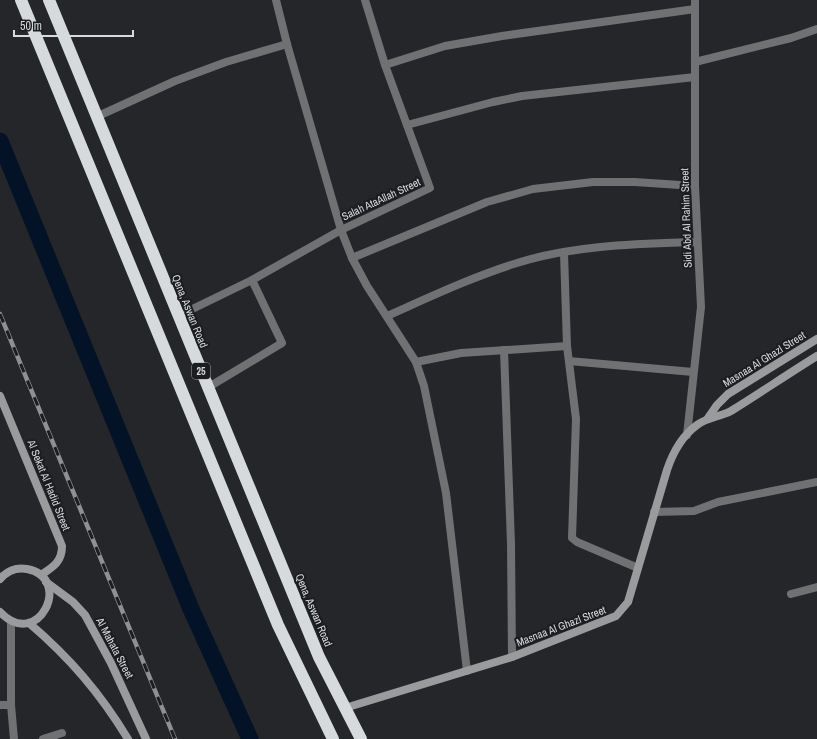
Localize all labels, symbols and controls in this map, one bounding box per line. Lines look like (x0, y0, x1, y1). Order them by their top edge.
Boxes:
scale bar (14, 12, 133, 38)
text: 50 m (20, 18, 42, 34)
street label: Sidi Abd Al Rahim Street (677, 167, 695, 268)
street label: Salah AtaAllah Street (339, 174, 423, 223)
street label: Qena, Aswan Road (169, 272, 211, 350)
street label: Masnaa Al Ghazl Street (720, 328, 808, 390)
road number: 25 (192, 363, 210, 379)
street label: Al Sekat Al Hadid Street (24, 437, 74, 533)
street label: Qena, Aswan Road (292, 571, 336, 649)
street label: Masnaa Al Ghazl Street (514, 602, 608, 650)
street label: Al Mahata Street (93, 614, 137, 681)

